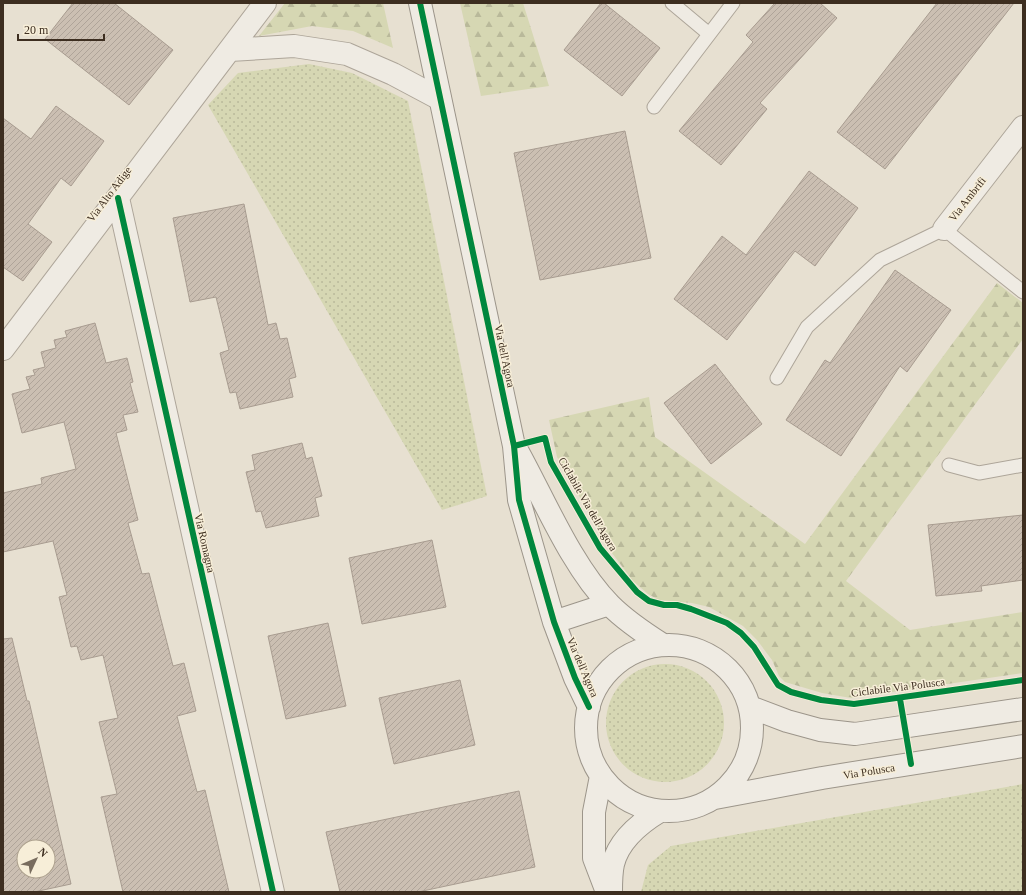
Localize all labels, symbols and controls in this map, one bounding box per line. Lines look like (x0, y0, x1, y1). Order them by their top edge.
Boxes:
scale bar (18, 16, 104, 42)
text: 20 m (24, 23, 49, 37)
street label: Via Alto Adige (84, 164, 134, 224)
street label: Via Ambrifi (946, 174, 988, 224)
street label: Via dell'Agora (492, 323, 518, 389)
street label: Ciclabile Via dell'Agora (556, 455, 620, 553)
street label: Via Romagna (192, 512, 218, 574)
street label: Via dell'Agora (565, 635, 601, 699)
street label: Ciclabile Via Polusca (850, 675, 946, 699)
street label: Via Polusca (842, 761, 896, 781)
north arrow (16, 839, 56, 879)
text: N (36, 845, 50, 859)

